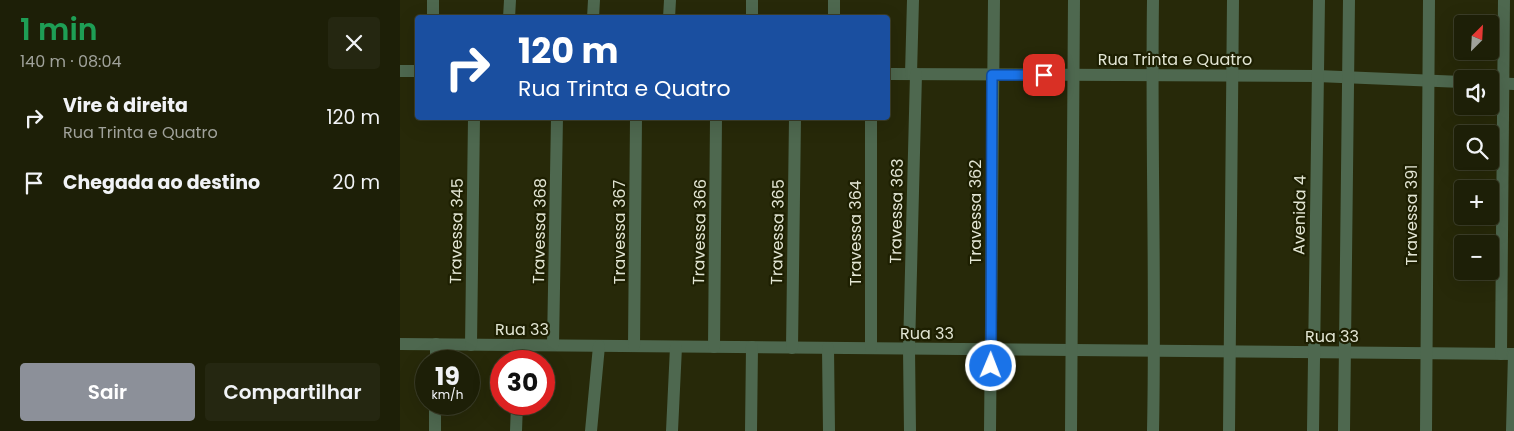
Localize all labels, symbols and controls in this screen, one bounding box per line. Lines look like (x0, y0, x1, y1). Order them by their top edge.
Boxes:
text: 1 min (20, 8, 98, 51)
north arrow (1454, 15, 1499, 60)
map controls (1454, 15, 1499, 280)
button: close (328, 17, 380, 69)
text: 120 m (518, 26, 618, 75)
icon: right (435, 35, 500, 100)
street label: Rua Trinta e Quatro (1098, 48, 1252, 71)
text: 140 m · 08:04 (20, 50, 122, 73)
pin (1023, 54, 1065, 96)
icon: arrive (1030, 61, 1058, 89)
button: sound (1454, 70, 1499, 115)
text: Rua Trinta e Quatro (518, 73, 731, 104)
text: Vire à direita (63, 92, 188, 119)
icon: right (20, 104, 48, 132)
text: 120 m (326, 104, 380, 131)
text: Rua Trinta e Quatro (63, 121, 218, 144)
button: search (1454, 125, 1499, 170)
street label: Travessa 363 (884, 158, 909, 264)
street label: Travessa 362 (964, 160, 987, 264)
street label: Travessa 391 (1400, 165, 1423, 265)
icon: arrive (20, 169, 48, 197)
text: Chegada ao destino (63, 169, 260, 196)
text: 20 m (332, 169, 380, 196)
street label: Avenida 4 (1287, 175, 1312, 255)
street label: Travessa 345 (444, 178, 469, 284)
street label: Travessa 368 (527, 178, 552, 284)
street label: Travessa 366 (687, 179, 712, 285)
street label: Travessa 365 (765, 179, 790, 285)
street label: Travessa 367 (608, 180, 631, 284)
street label: Travessa 364 (844, 180, 867, 286)
button: + (1454, 180, 1499, 225)
button: − (1454, 235, 1499, 280)
street label: Rua 33 (495, 318, 549, 341)
street label: Rua 33 (900, 322, 954, 345)
street label: Rua 33 (1305, 325, 1359, 348)
position arrow (964, 339, 1016, 391)
speed limit sign: 30 (490, 350, 555, 415)
text: 19 (435, 359, 460, 394)
button: Sair (20, 363, 195, 421)
button: Compartilhar (205, 363, 380, 421)
text: km/h (432, 386, 463, 403)

